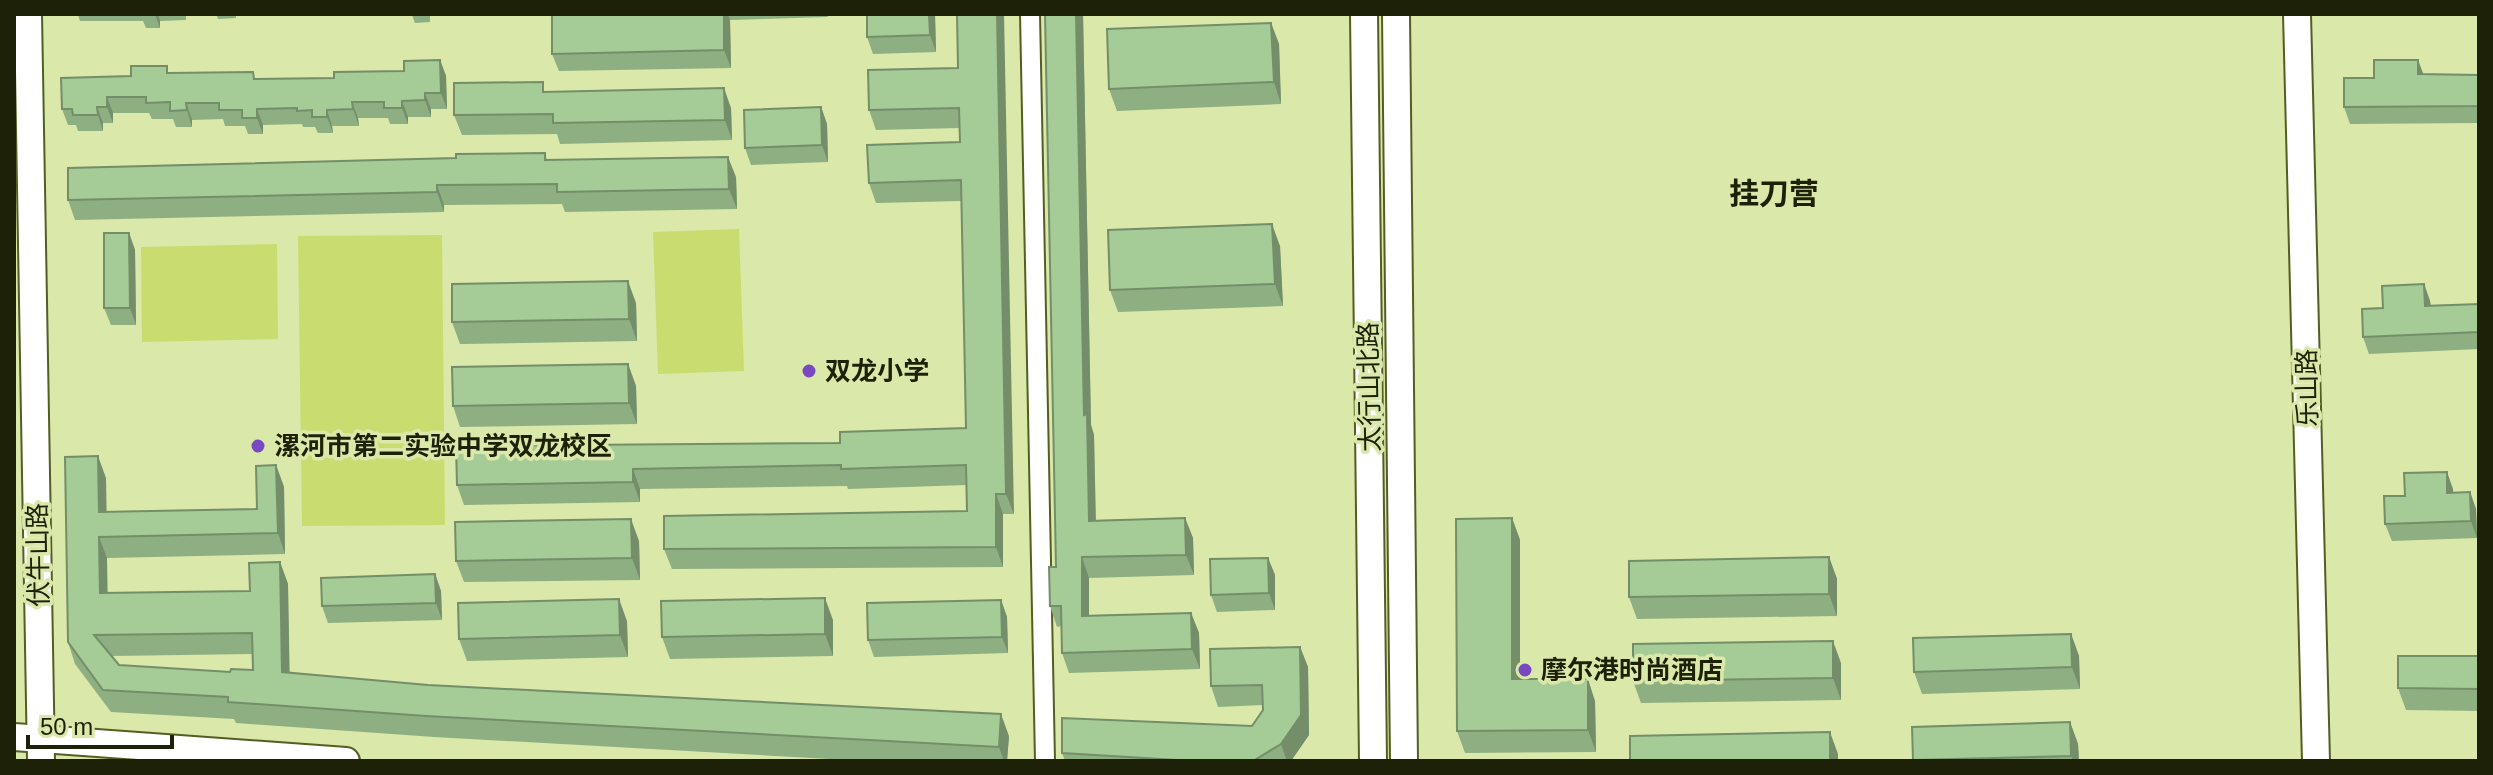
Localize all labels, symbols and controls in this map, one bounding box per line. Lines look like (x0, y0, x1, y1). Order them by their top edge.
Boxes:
district label: 挂刀营 (1729, 177, 1819, 210)
street label: 太行山北路 (1353, 322, 1385, 452)
street label: 乐山路 (2291, 349, 2323, 427)
place label: 双龙小学 (825, 356, 929, 386)
marker: 双龙小学 (800, 362, 818, 380)
place label: 漯河市第二实验中学双龙校区 (274, 431, 612, 461)
marker: 漯河市第二实验中学双龙校区 (249, 437, 267, 455)
street label: 伏牛山路 (22, 503, 54, 607)
place label: 摩尔港时尚酒店 (1541, 655, 1723, 685)
marker: 摩尔港时尚酒店 (1516, 661, 1534, 679)
scale bar (28, 699, 172, 749)
text: 50 m (40, 713, 93, 740)

